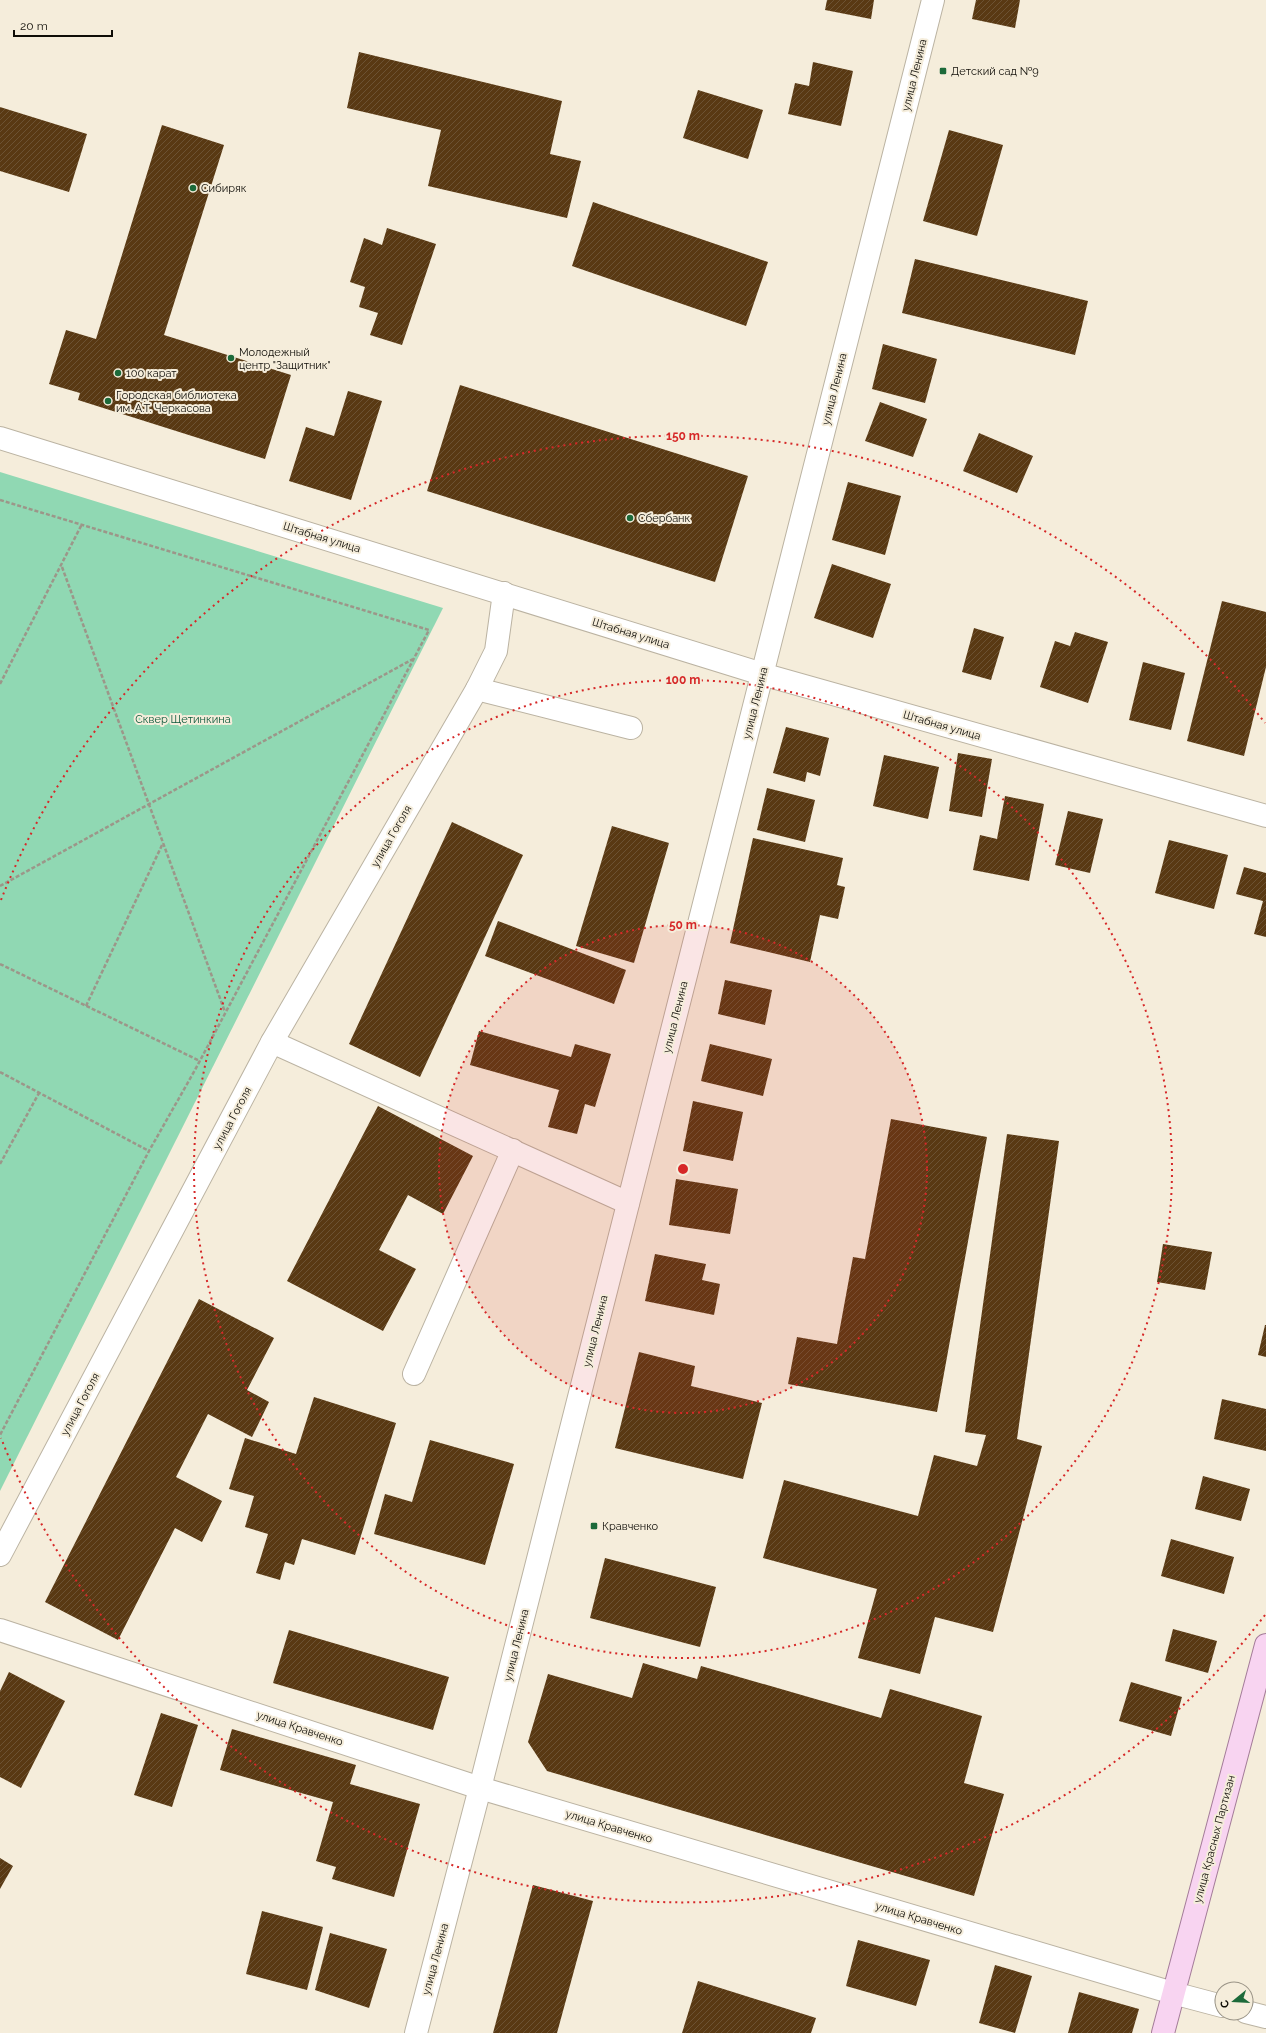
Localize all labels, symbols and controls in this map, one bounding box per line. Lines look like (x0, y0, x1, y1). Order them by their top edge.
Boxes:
scale bar (14, 12, 112, 38)
text: 20 m (20, 19, 48, 33)
street label: улица Ленина (899, 38, 930, 112)
place label: Детский сад №9 (951, 65, 1039, 78)
marker: Детский сад №9 (938, 66, 948, 76)
place label: Сибиряк (201, 182, 247, 195)
marker: Сибиряк (188, 183, 198, 193)
place label: Молодежный центр "Защитник" (239, 346, 331, 372)
street label: улица Ленина (819, 352, 850, 426)
marker: Молодежный центр "Защитник" (226, 353, 236, 363)
place label: 100 карат (126, 367, 177, 380)
marker: 100 карат (113, 368, 123, 378)
place label: Городская библиотека им. А.Т. Черкасова (116, 389, 237, 415)
marker: Городская библиотека им. А.Т. Черкасова (103, 396, 113, 406)
text: 150 m (666, 429, 700, 443)
place label: Сбербанк (638, 512, 691, 525)
marker: Сбербанк (625, 513, 635, 523)
street label: Штабная улица (282, 520, 362, 555)
street label: Штабная улица (591, 616, 671, 651)
street label: улица Ленина (740, 666, 771, 740)
text: 100 m (666, 673, 700, 687)
street label: Штабная улица (902, 708, 982, 743)
park label: Сквер Щетинкина (135, 713, 231, 726)
street label: улица Гоголя (369, 803, 414, 869)
text: 50 m (669, 918, 697, 932)
street label: улица Ленина (660, 980, 691, 1054)
street label: улица Гоголя (210, 1085, 254, 1152)
centre of rings (676, 1162, 690, 1176)
street label: улица Ленина (580, 1294, 611, 1368)
street label: улица Гоголя (58, 1371, 102, 1438)
place label: Кравченко (602, 1520, 659, 1533)
marker: Кравченко (589, 1521, 599, 1531)
street label: улица Ленина (501, 1608, 532, 1682)
street label: улица Кравченко (255, 1708, 345, 1749)
street label: улица Красных Партизан (1191, 1774, 1238, 1904)
street label: улица Кравченко (564, 1807, 654, 1846)
street label: улица Кравченко (874, 1899, 964, 1938)
street label: улица Ленина (420, 1922, 451, 1996)
north arrow (1214, 1981, 1254, 2021)
text: С (1217, 1998, 1232, 2010)

